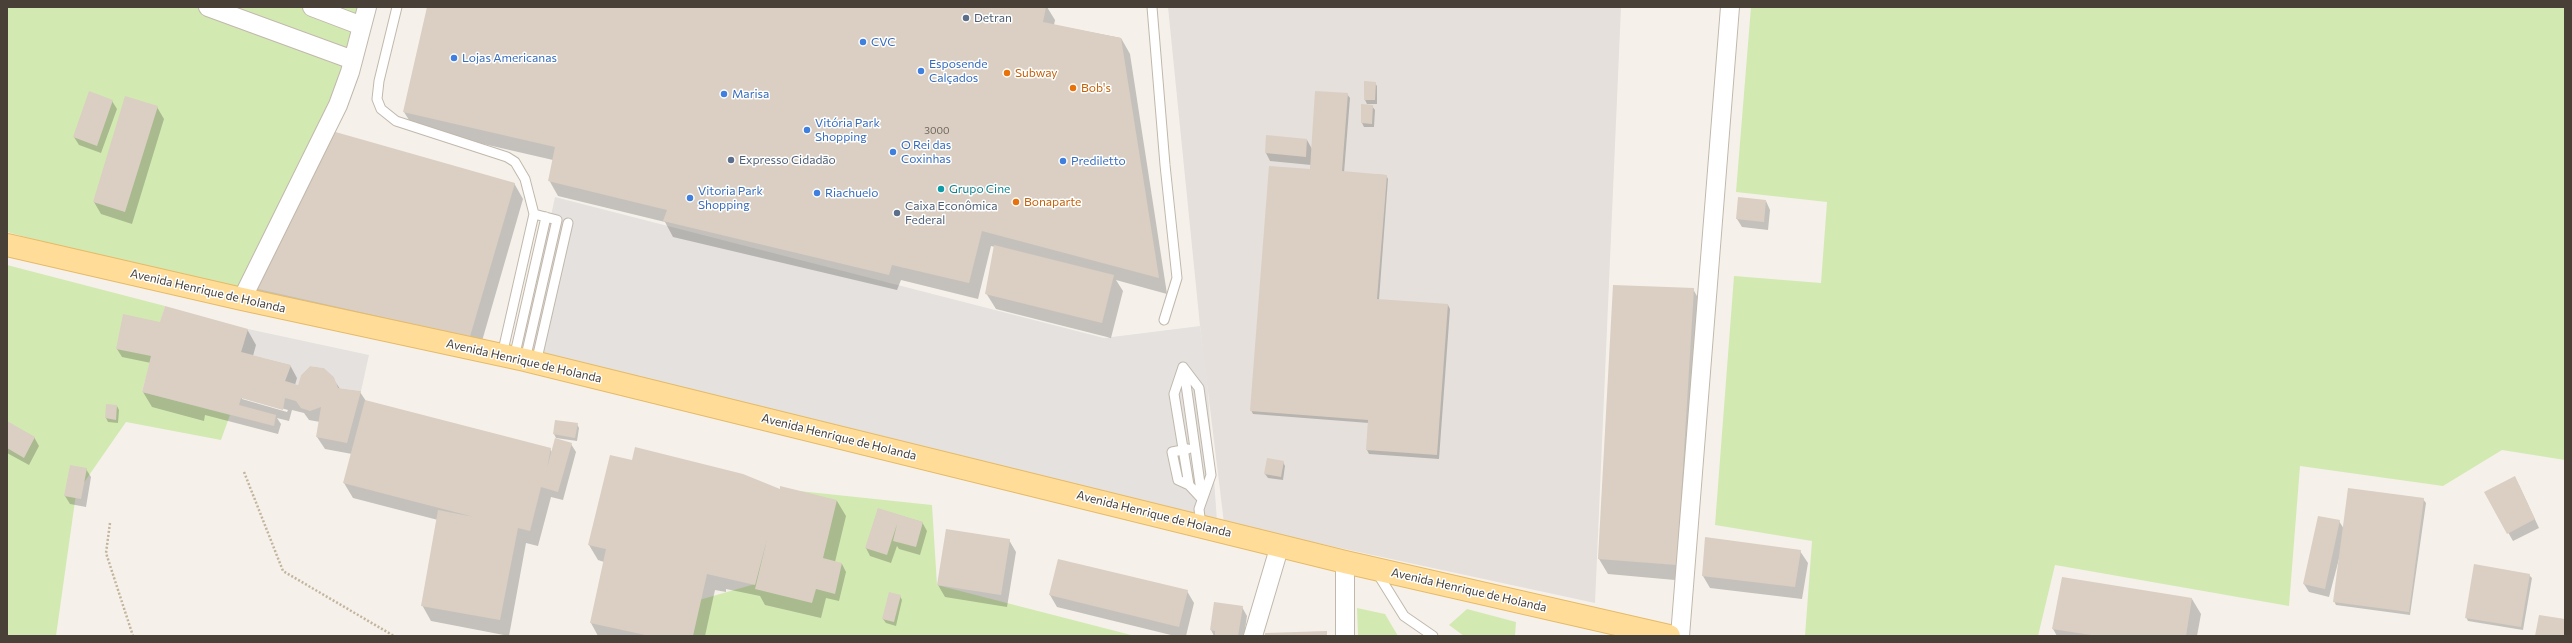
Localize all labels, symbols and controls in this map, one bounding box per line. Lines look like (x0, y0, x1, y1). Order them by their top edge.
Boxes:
place label: Detran (974, 11, 1012, 25)
marker: Detran (961, 13, 971, 23)
place label: CVC (871, 35, 895, 49)
marker: CVC (858, 37, 868, 47)
place label: Lojas Americanas (462, 51, 557, 65)
marker: Lojas Americanas (449, 53, 459, 63)
place label: Esposende Calçados (929, 57, 988, 85)
marker: Esposende Calçados (916, 66, 926, 76)
place label: Subway (1015, 66, 1058, 80)
marker: Subway (1002, 68, 1012, 78)
place label: Bob's (1081, 81, 1111, 95)
marker: Bob's (1068, 83, 1078, 93)
place label: Marisa (732, 87, 769, 101)
marker: Marisa (719, 89, 729, 99)
place label: Vitória Park Shopping (815, 116, 880, 144)
marker: Vitória Park Shopping (802, 125, 812, 135)
house number: 3000 (924, 125, 950, 137)
place label: O Rei das Coxinhas (901, 138, 951, 166)
marker: O Rei das Coxinhas (888, 147, 898, 157)
place label: Expresso Cidadão (739, 153, 836, 167)
place label: Prediletto (1071, 154, 1126, 168)
marker: Expresso Cidadão (726, 155, 736, 165)
marker: Prediletto (1058, 156, 1068, 166)
place label: Grupo Cine (949, 182, 1010, 196)
place label: Vitoria Park Shopping (698, 184, 763, 212)
marker: Grupo Cine (936, 184, 946, 194)
place label: Riachuelo (825, 186, 878, 200)
marker: Riachuelo (812, 188, 822, 198)
marker: Vitoria Park Shopping (685, 193, 695, 203)
place label: Bonaparte (1024, 195, 1081, 209)
marker: Bonaparte (1011, 197, 1021, 207)
place label: Caixa Econômica Federal (905, 199, 998, 227)
marker: Caixa Econômica Federal (892, 208, 902, 218)
street label: Avenida Henrique de Holanda (129, 266, 287, 316)
street label: Avenida Henrique de Holanda (445, 336, 603, 386)
street label: Avenida Henrique de Holanda (760, 411, 918, 463)
street label: Avenida Henrique de Holanda (1075, 488, 1233, 540)
street label: Avenida Henrique de Holanda (1390, 565, 1548, 615)

